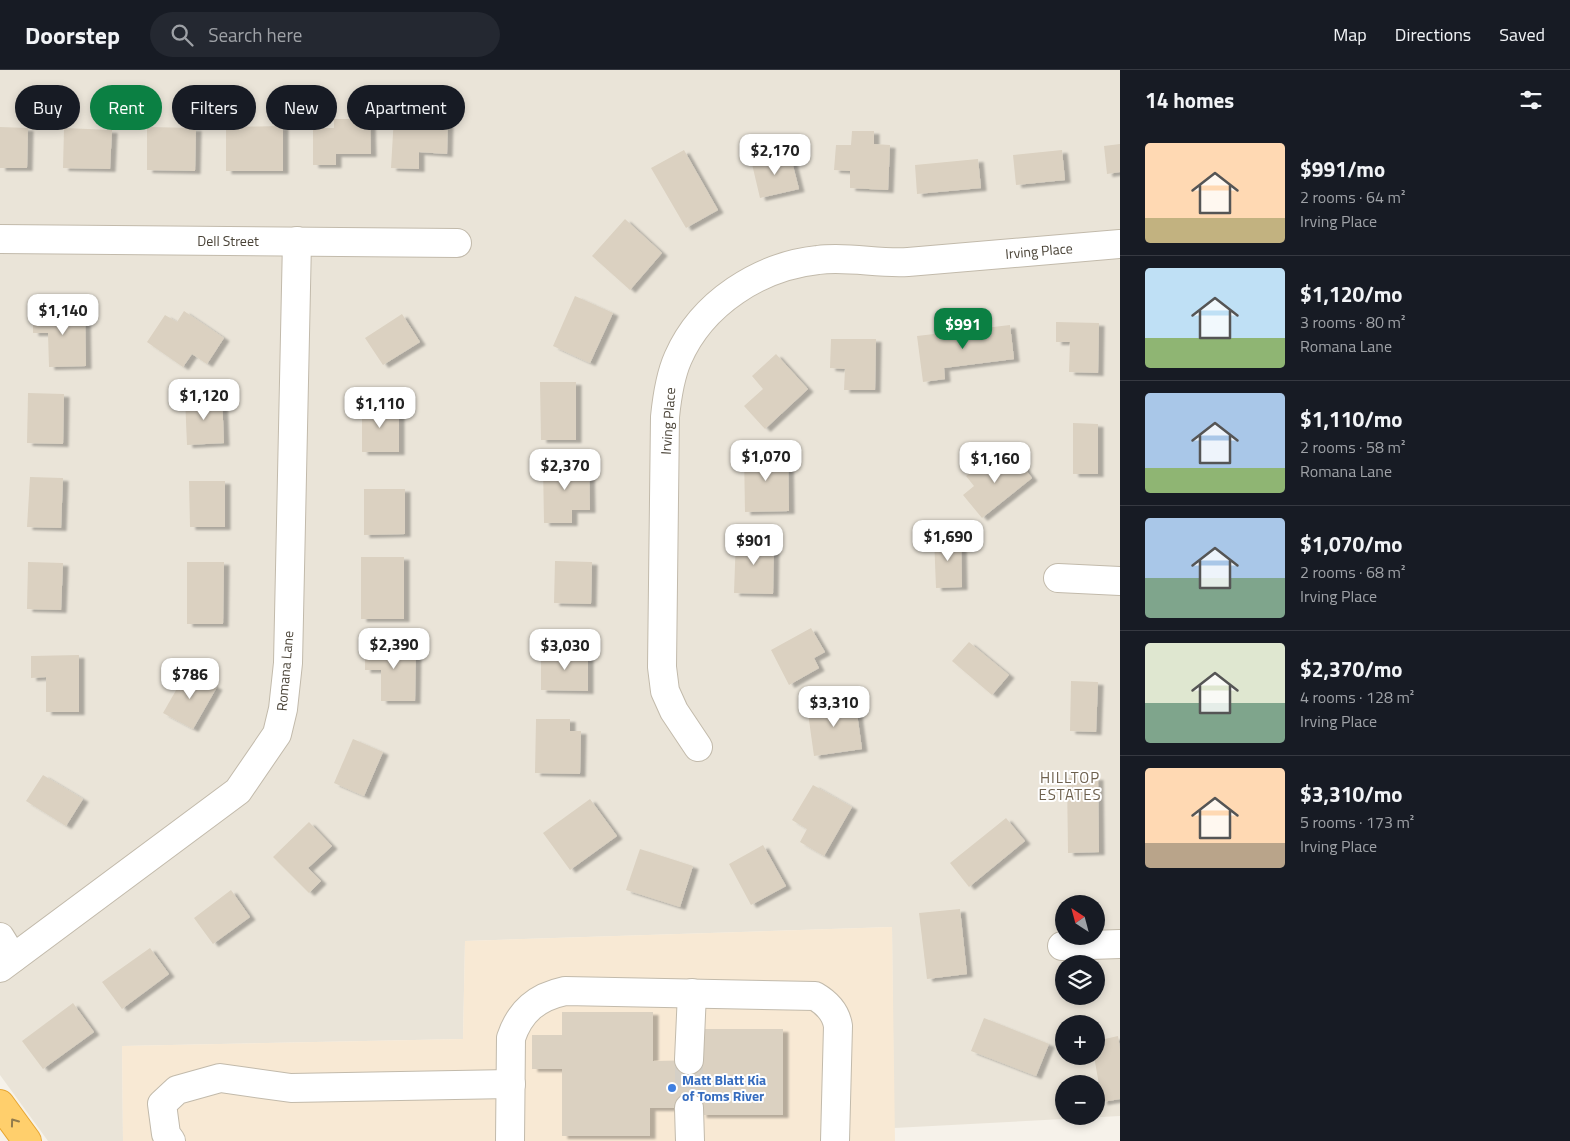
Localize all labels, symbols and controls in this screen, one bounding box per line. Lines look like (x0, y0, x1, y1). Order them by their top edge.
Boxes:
search box (150, 12, 500, 57)
text: Doorstep (25, 17, 120, 53)
text: Search here (208, 20, 302, 49)
icon: search (168, 21, 196, 49)
text: Map (1333, 21, 1367, 48)
text: Directions (1395, 21, 1471, 48)
text: Saved (1499, 21, 1545, 48)
text: 14 homes (1145, 84, 1234, 116)
chip: Buy (15, 85, 80, 130)
chip: Rent (90, 85, 162, 130)
chip: Filters (172, 85, 256, 130)
chip: New (266, 85, 337, 130)
chip: Apartment (347, 85, 465, 130)
icon: filters (1517, 86, 1545, 114)
pin: $2,170 (734, 134, 816, 176)
text: $2,170 (750, 138, 800, 162)
text: $991/mo (1300, 153, 1385, 185)
icon: home (1185, 163, 1245, 223)
text: 2 rooms · 64 m² (1300, 185, 1405, 209)
text: Irving Place (1300, 209, 1377, 233)
street label: Dell Street (197, 230, 259, 251)
street label: Irving Place (1004, 237, 1074, 264)
text: $1,120/mo (1300, 278, 1402, 310)
icon: home (1185, 288, 1245, 348)
pin: $1,140 (22, 294, 104, 336)
text: $1,140 (38, 298, 88, 322)
pin: $991 (933, 308, 993, 350)
text: 3 rooms · 80 m² (1300, 310, 1405, 334)
text: $991 (945, 312, 981, 336)
text: Romana Lane (1300, 334, 1392, 358)
pin: $1,120 (163, 378, 245, 421)
text: $1,120 (179, 383, 229, 407)
pin: $1,110 (339, 386, 421, 429)
street label: Irving Place (655, 387, 680, 455)
text: $1,110 (355, 391, 405, 415)
text: $1,110/mo (1300, 403, 1402, 435)
icon: home (1185, 413, 1245, 473)
text: 2 rooms · 58 m² (1300, 435, 1405, 459)
pin: $1,070 (725, 440, 807, 482)
pin: $1,160 (954, 442, 1036, 484)
text: $1,070 (741, 444, 791, 468)
text: $1,160 (970, 446, 1020, 470)
pin: $2,370 (524, 448, 606, 491)
text: $2,370 (540, 453, 590, 477)
text: Romana Lane (1300, 459, 1392, 483)
pin: $1,690 (907, 520, 989, 562)
pin: $901 (724, 524, 784, 566)
text: $1,690 (923, 524, 973, 548)
text: $901 (736, 528, 772, 552)
text: $1,070/mo (1300, 528, 1402, 560)
icon: home (1185, 538, 1245, 598)
text: 2 rooms · 68 m² (1300, 560, 1405, 584)
text: Irving Place (1300, 584, 1377, 608)
pin: $2,390 (353, 628, 435, 670)
pin: $3,030 (524, 628, 606, 671)
street label: Romana Lane (271, 630, 298, 712)
text: $2,390 (369, 632, 419, 656)
text: $3,030 (540, 633, 590, 657)
text: $2,370/mo (1300, 653, 1402, 685)
pin: $786 (160, 658, 220, 700)
text: $786 (172, 662, 208, 686)
icon: home (1185, 663, 1245, 723)
text: 4 rooms · 128 m² (1300, 685, 1414, 709)
pin: $3,310 (793, 686, 875, 728)
text: $3,310 (809, 690, 859, 714)
text: Irving Place (1300, 709, 1377, 733)
district label: HILLTOP ESTATES (1038, 766, 1102, 806)
text: $3,310/mo (1300, 778, 1402, 810)
icon: home (1185, 788, 1245, 848)
text: 5 rooms · 173 m² (1300, 810, 1414, 834)
text: Irving Place (1300, 834, 1377, 858)
north arrow (1055, 895, 1105, 945)
map controls (1055, 895, 1105, 1125)
button: layers (1055, 955, 1105, 1005)
button: + (1055, 1015, 1105, 1065)
place label: Matt Blatt Kia of Toms River (682, 1069, 766, 1106)
button: − (1055, 1075, 1105, 1125)
marker: Matt Blatt Kia of Toms River (666, 1082, 678, 1094)
one-way arrow (11, 1119, 19, 1128)

